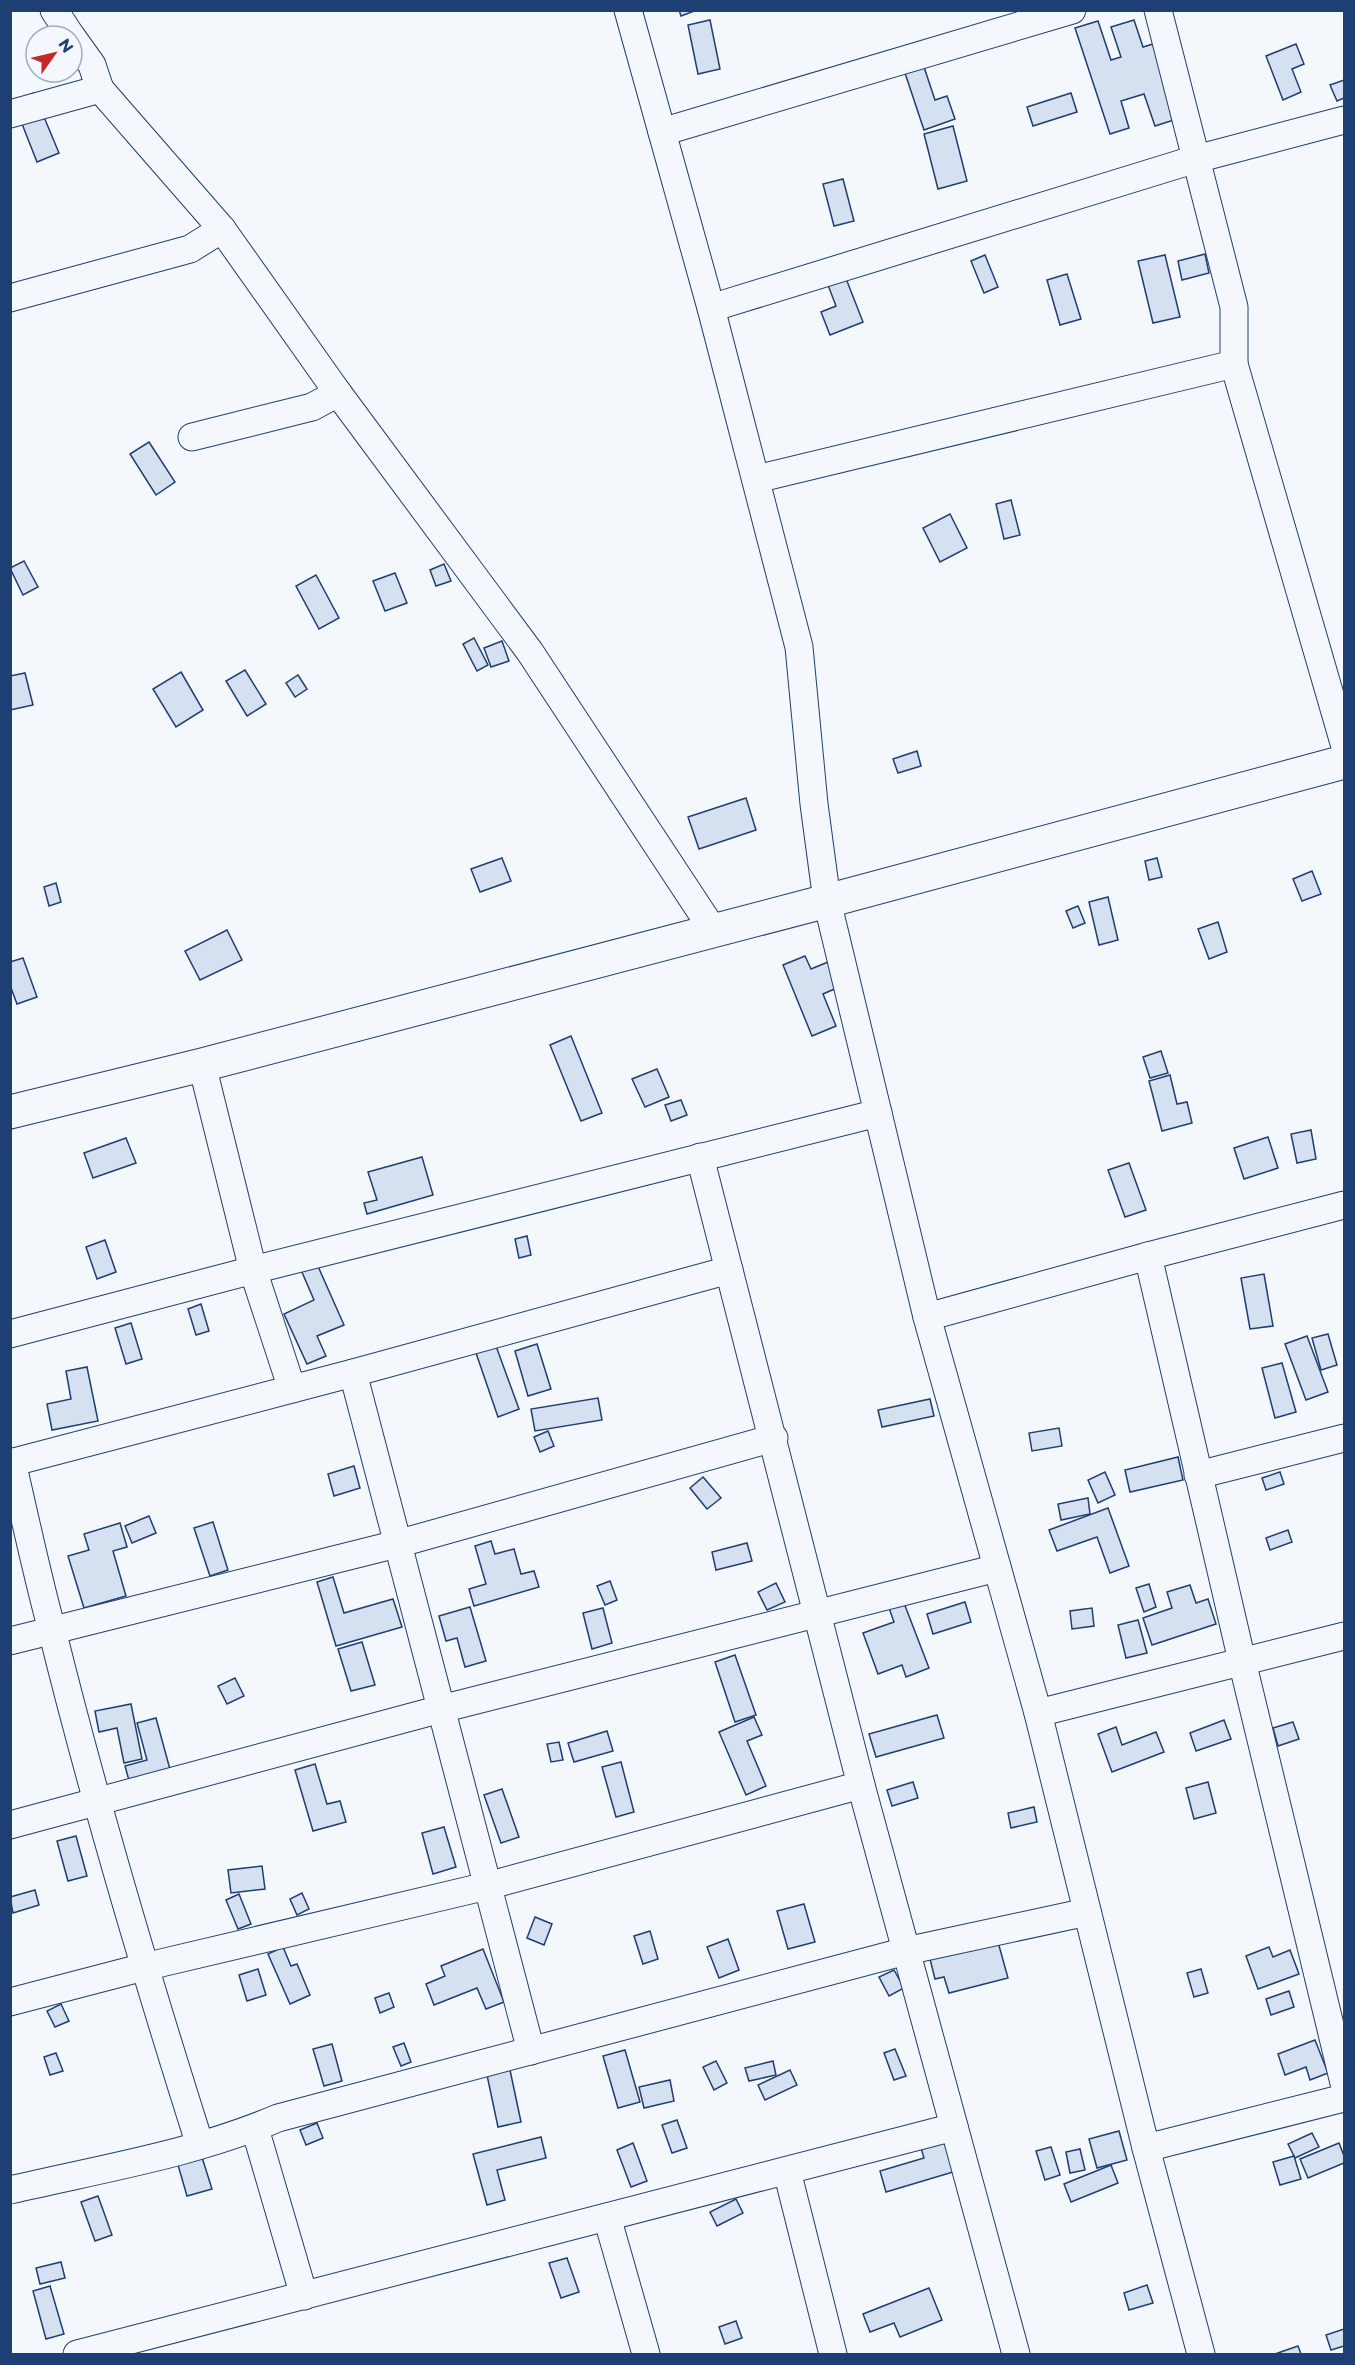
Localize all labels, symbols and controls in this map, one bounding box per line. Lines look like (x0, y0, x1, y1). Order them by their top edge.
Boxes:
north arrow (24, 24, 84, 84)
text: N (55, 35, 78, 57)

